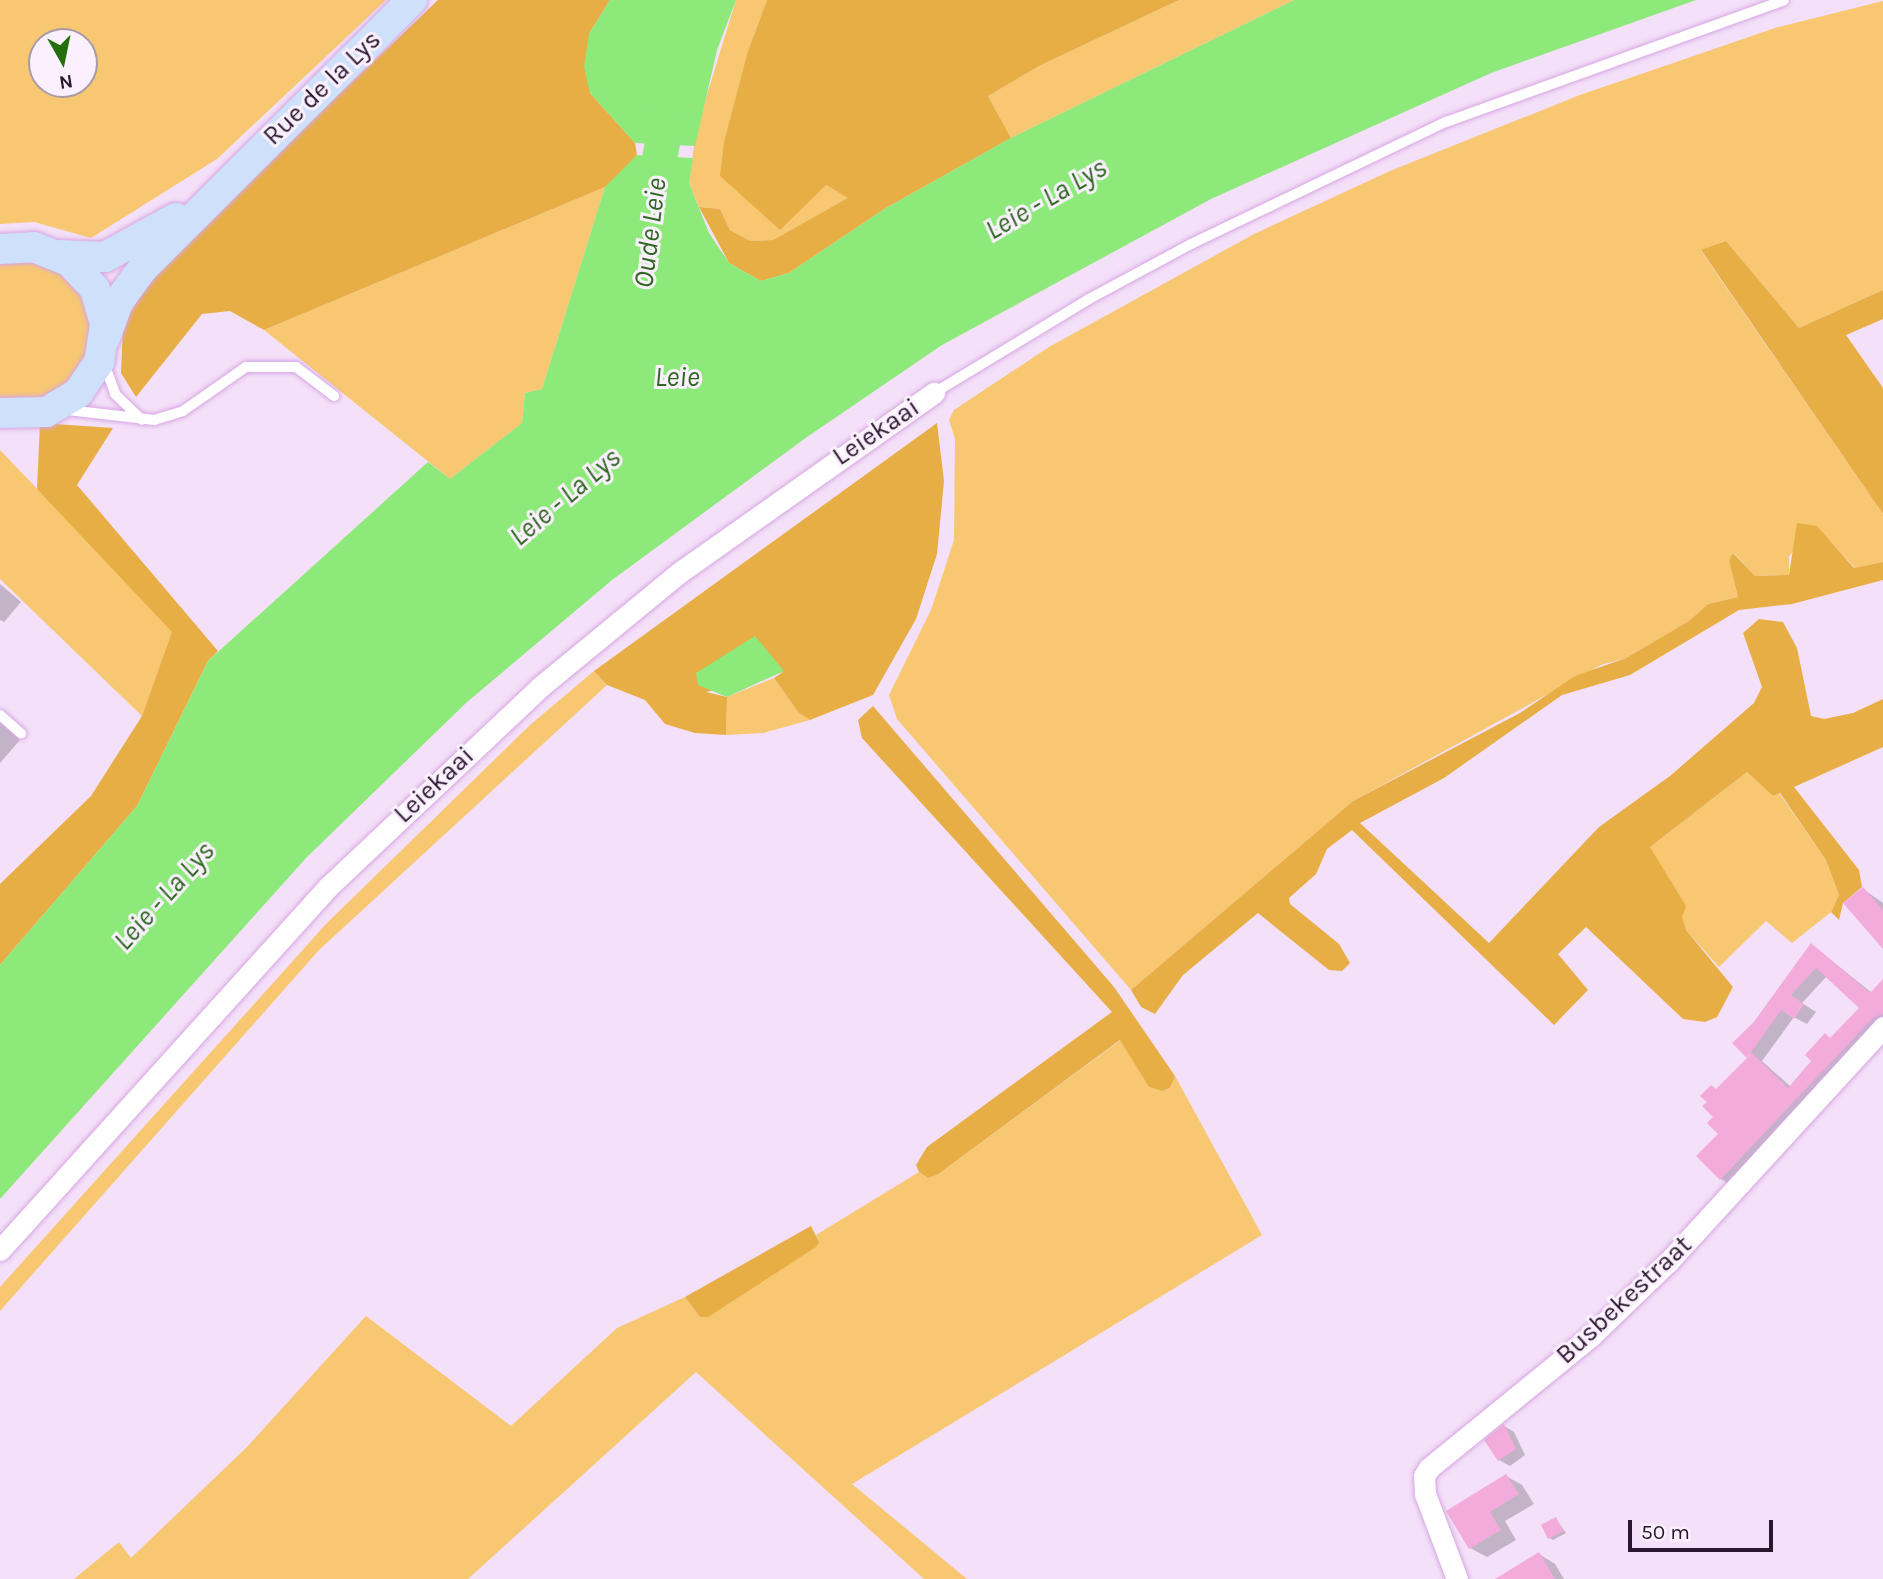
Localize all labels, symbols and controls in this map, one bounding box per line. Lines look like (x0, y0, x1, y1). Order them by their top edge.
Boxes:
street label: Rue de la Lys (257, 24, 387, 152)
north arrow (28, 28, 98, 98)
text: N (58, 70, 74, 94)
water label: Leie - La Lys (979, 151, 1113, 247)
water label: Oude Leie (627, 176, 673, 290)
water label: Leie (654, 360, 700, 394)
street label: Leiekaai (827, 392, 925, 472)
water label: Leie - La Lys (503, 441, 627, 553)
street label: Leiekaai (388, 740, 480, 830)
water label: Leie - La Lys (106, 835, 222, 957)
street label: Busbekestraat (1550, 1229, 1698, 1371)
scale bar (1631, 1506, 1776, 1550)
text: 50 m (1641, 1520, 1690, 1544)

